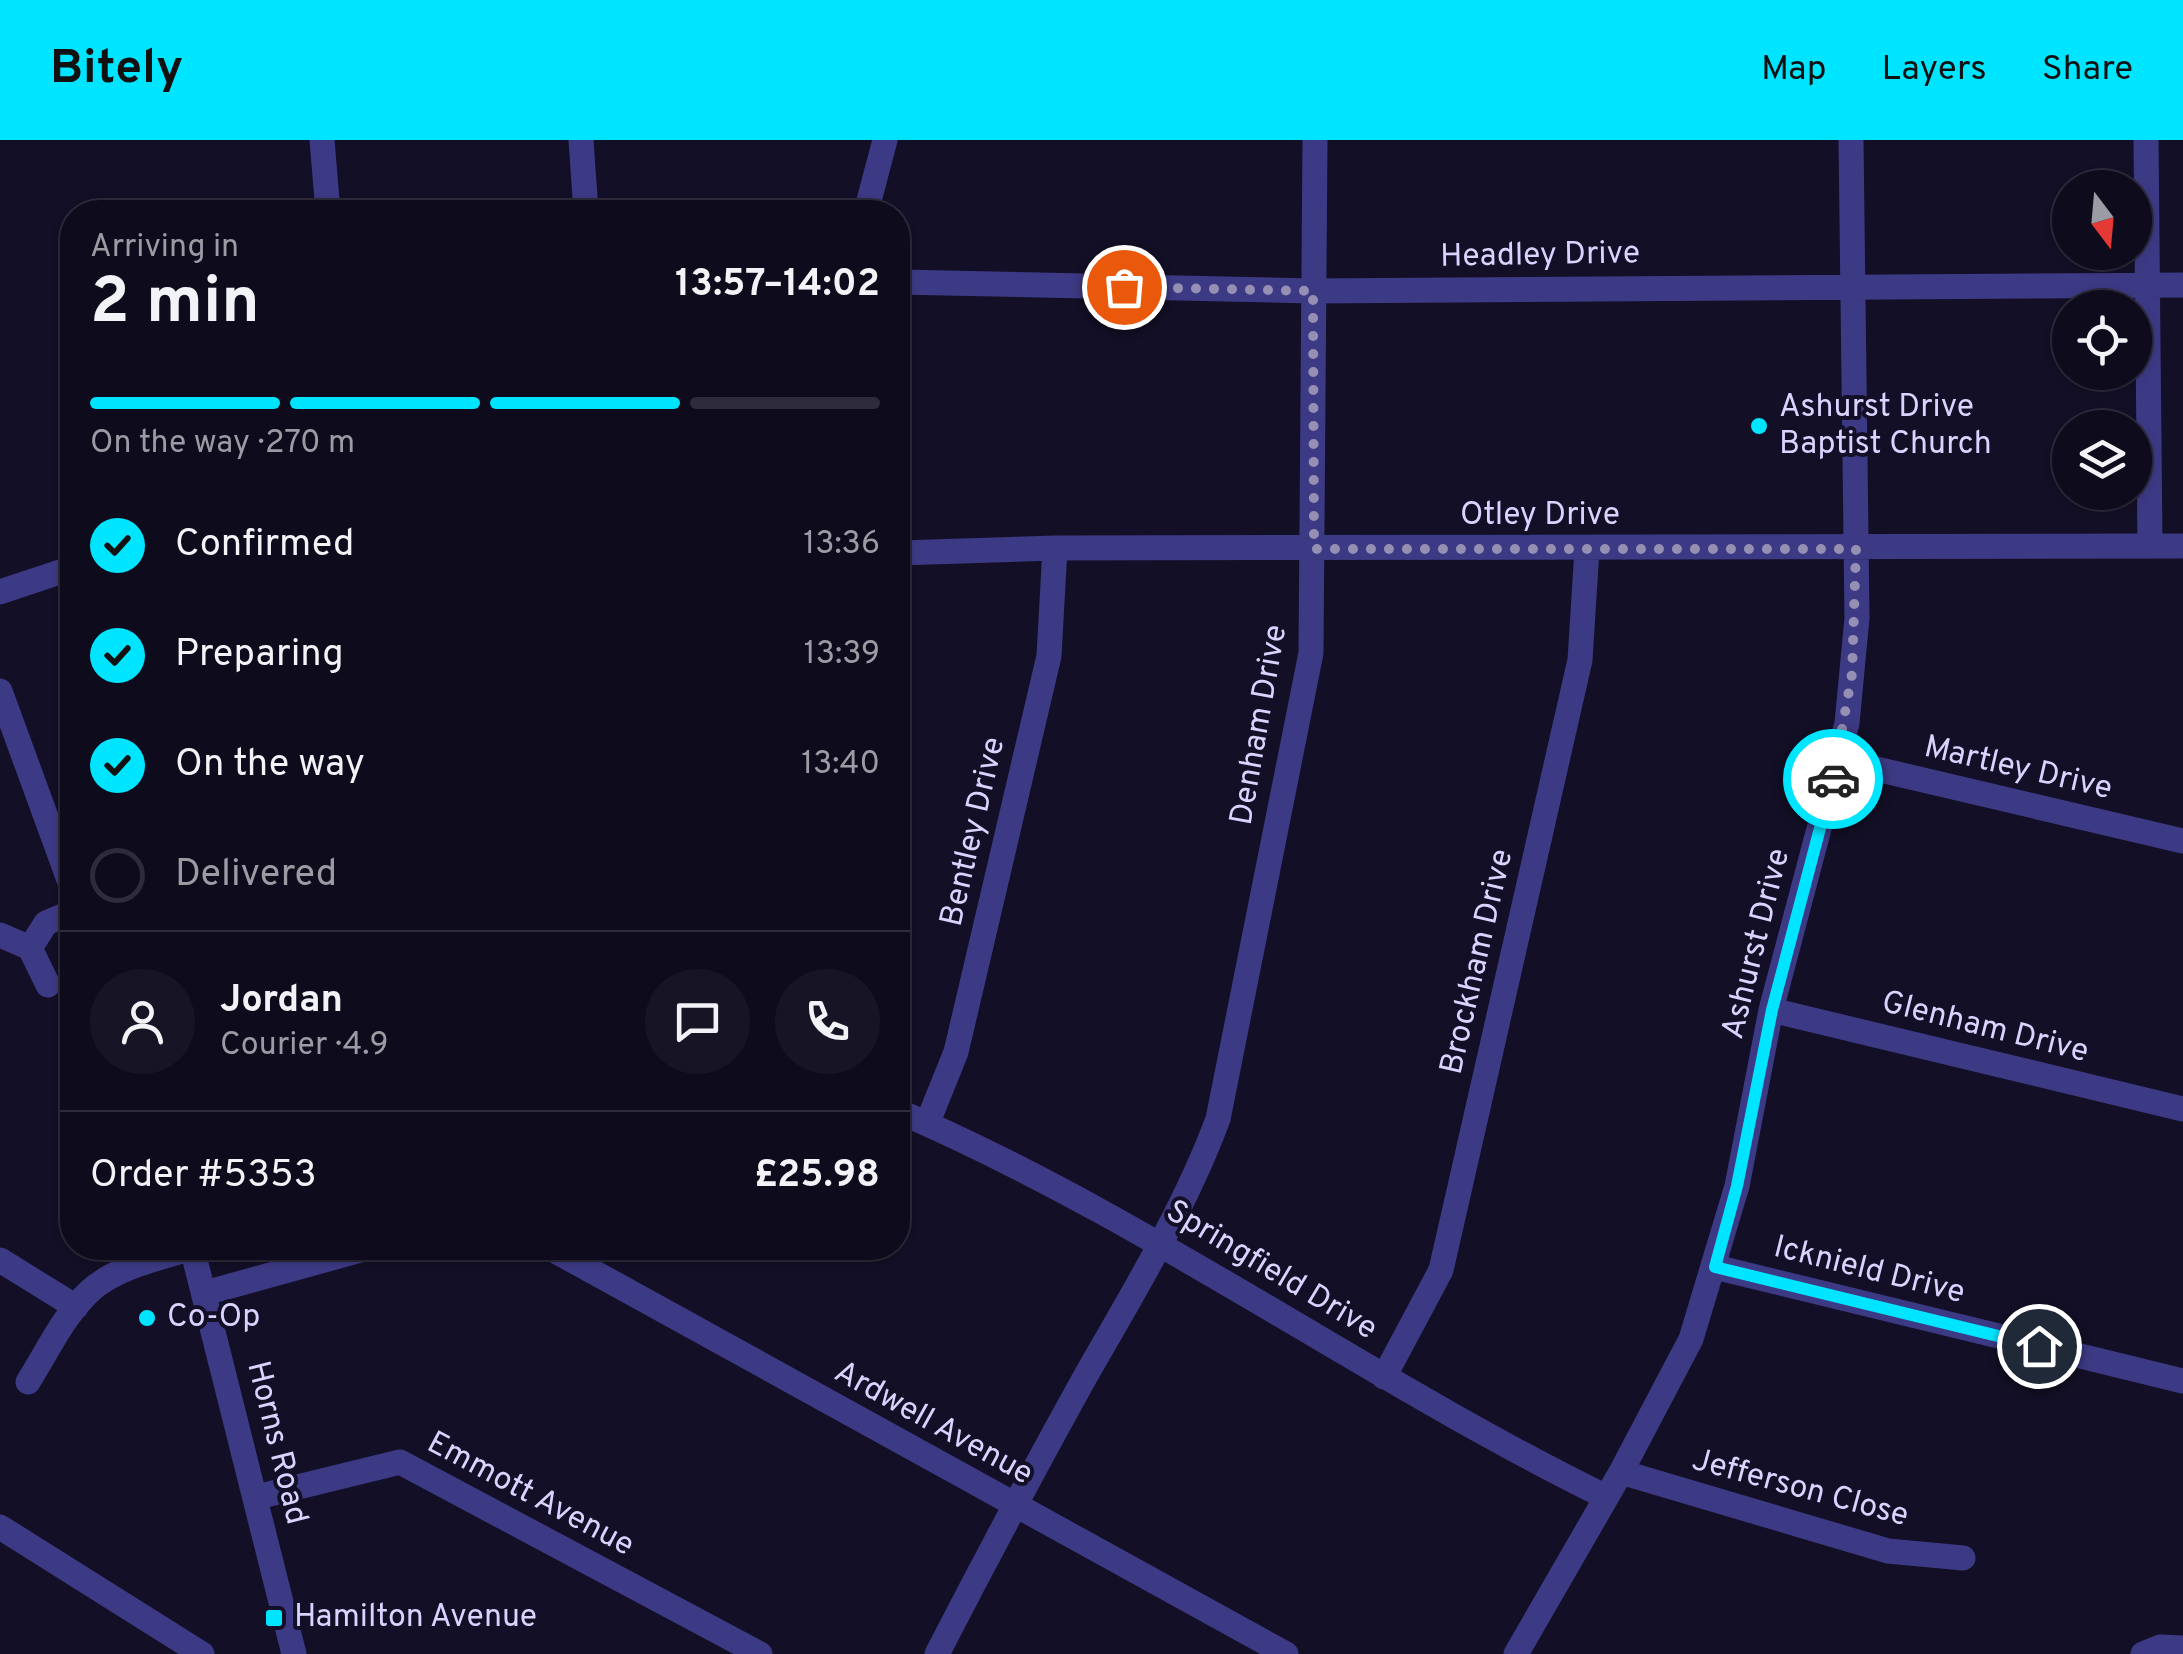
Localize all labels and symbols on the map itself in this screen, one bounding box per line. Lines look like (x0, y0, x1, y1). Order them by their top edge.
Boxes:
north arrow (2052, 170, 2152, 270)
street label: Headley Drive (1440, 234, 1640, 278)
pin (1082, 245, 1167, 330)
place label: Ashurst Drive Baptist Church (1779, 388, 1992, 465)
marker: Ashurst Drive Baptist Church (1748, 415, 1770, 437)
street label: Otley Drive (1460, 496, 1620, 536)
street label: Denham Drive (1223, 622, 1297, 828)
street label: Martley Drive (1920, 728, 2116, 810)
courier (1783, 729, 1883, 829)
street label: Bentley Drive (933, 733, 1015, 931)
street label: Ashurst Drive (1714, 845, 1800, 1043)
street label: Brockham Drive (1433, 846, 1523, 1078)
street label: Glenham Drive (1877, 983, 2093, 1073)
street label: Springfield Drive (1158, 1192, 1384, 1350)
street label: Icknield Drive (1769, 1228, 1969, 1314)
place label: Co-Op (167, 1298, 260, 1338)
pin (1997, 1304, 2082, 1389)
marker: Co-Op (136, 1307, 158, 1329)
street label: Ardwell Avenue (827, 1353, 1039, 1495)
street label: Horns Road (236, 1357, 316, 1529)
street label: Emmott Avenue (420, 1424, 640, 1566)
street label: Jefferson Close (1687, 1441, 1913, 1537)
place label: Hamilton Avenue (294, 1598, 537, 1638)
marker: Hamilton Avenue (263, 1607, 285, 1629)

